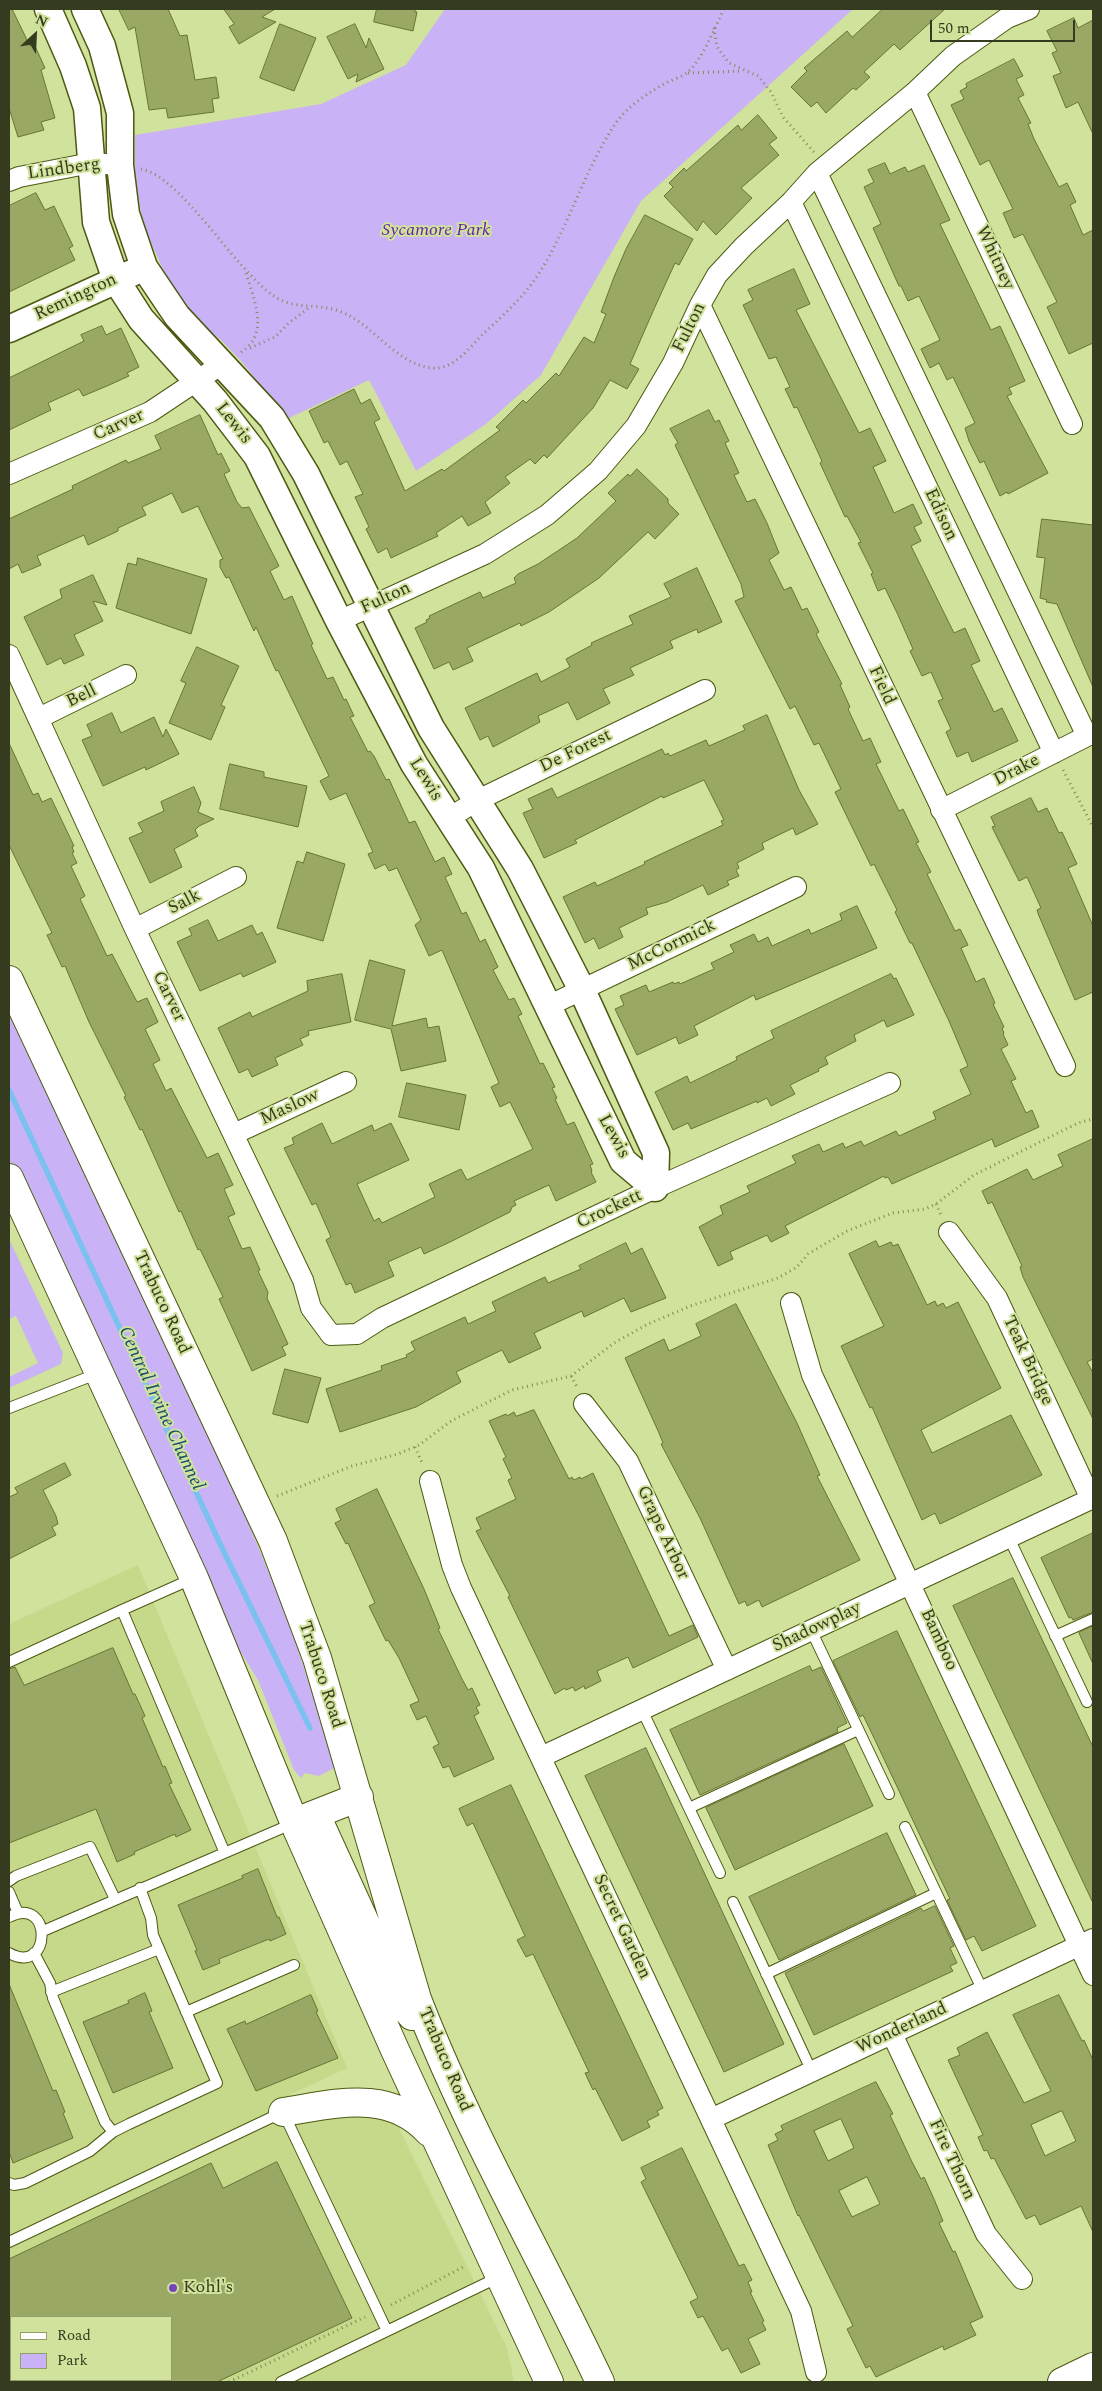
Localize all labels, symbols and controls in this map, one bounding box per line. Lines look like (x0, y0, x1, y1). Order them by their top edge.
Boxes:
text: N (32, 9, 51, 33)
north arrow (10, 10, 60, 60)
scale bar (932, 10, 1077, 42)
text: 50 m (938, 17, 970, 40)
street label: Lindberg (26, 154, 102, 186)
park label: Sycamore Park (382, 220, 490, 242)
street label: Whitney (970, 223, 1018, 293)
street label: Remington (31, 270, 121, 326)
street label: Fulton (669, 300, 711, 356)
street label: Lewis (210, 399, 256, 449)
street label: Carver (90, 405, 148, 447)
street label: Edison (919, 485, 961, 545)
street label: Fulton (357, 578, 415, 620)
street label: Field (863, 663, 899, 709)
street label: Bell (63, 680, 101, 714)
street label: De Forest (537, 725, 615, 779)
street label: Drake (991, 750, 1043, 792)
street label: Lewis (403, 754, 447, 806)
street label: Salk (165, 886, 205, 920)
street label: McCormick (624, 915, 720, 977)
street label: Carver (147, 968, 189, 1026)
street label: Maslow (257, 1085, 323, 1131)
street label: Lewis (592, 1111, 634, 1163)
street label: Crockett (574, 1185, 646, 1235)
street label: Trabuco Road (128, 1248, 194, 1358)
street label: Teak Bridge (997, 1313, 1057, 1409)
water label: Central Irvine Channel (112, 1323, 208, 1495)
street label: Grape Arbor (631, 1483, 693, 1583)
street label: Shadowplay (769, 1598, 865, 1658)
street label: Bamboo (914, 1606, 962, 1674)
street label: Trabuco Road (293, 1619, 347, 1731)
street label: Secret Garden (587, 1871, 655, 1983)
street label: Wonderland (853, 1998, 951, 2060)
street label: Trabuco Road (412, 2005, 476, 2115)
street label: Fire Thorn (923, 2116, 979, 2204)
place label: Kohl's (183, 2277, 233, 2299)
marker: Kohl's (167, 2282, 179, 2294)
legend (10, 2316, 172, 2381)
text: Road (57, 2324, 91, 2347)
text: Park (57, 2349, 88, 2372)

